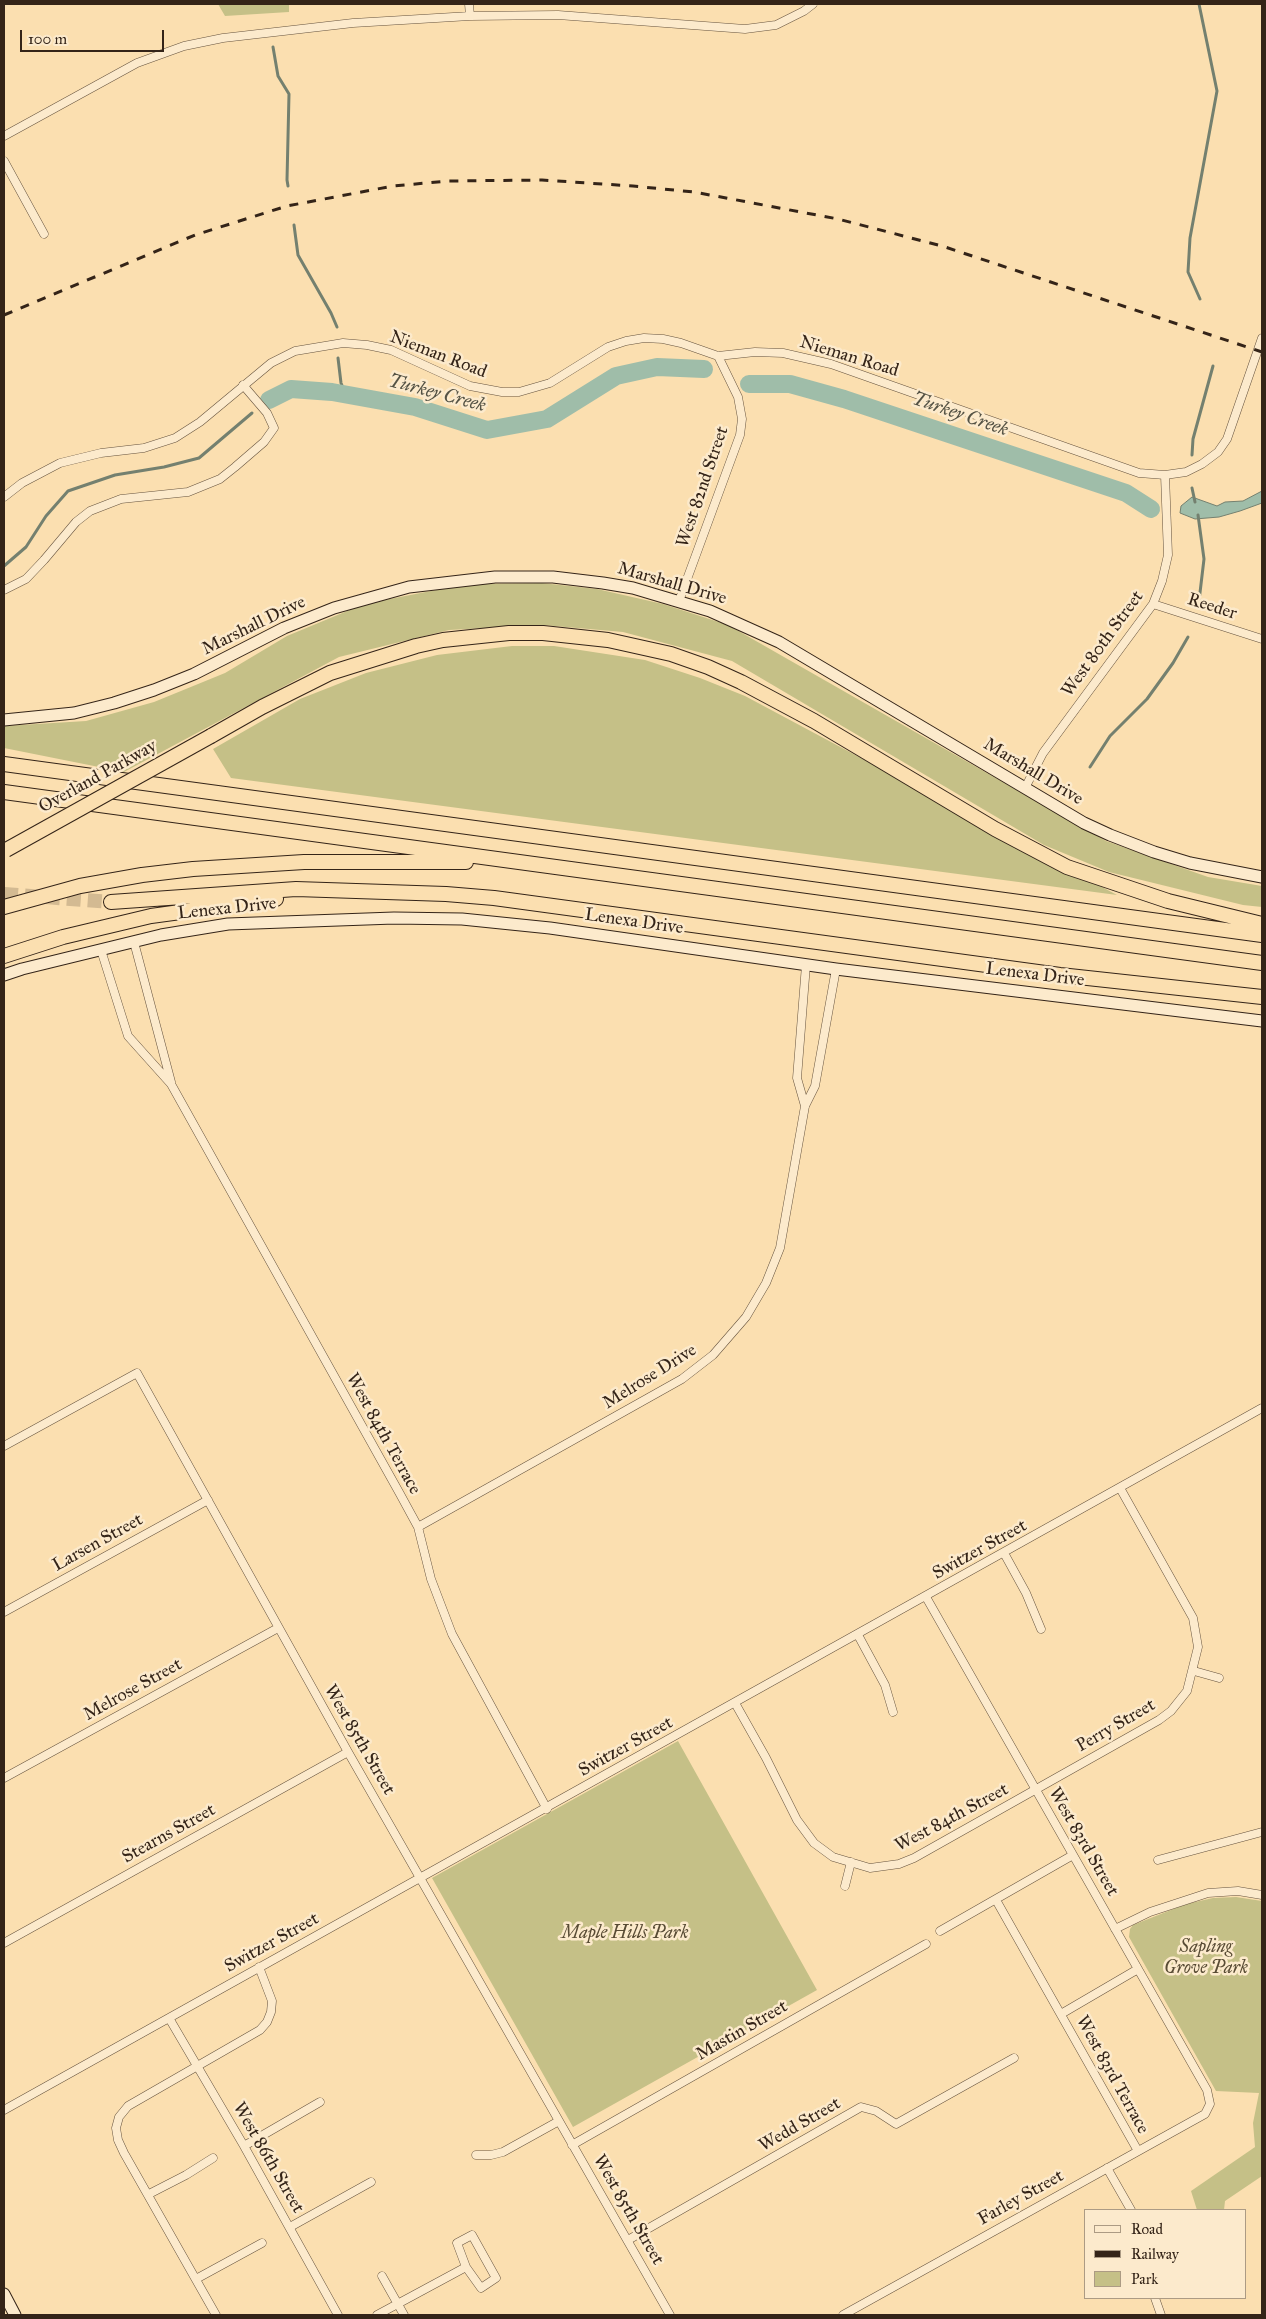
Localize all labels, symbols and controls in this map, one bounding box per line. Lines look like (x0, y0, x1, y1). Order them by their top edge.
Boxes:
scale bar (22, 20, 166, 52)
text: 100 m (28, 30, 67, 48)
street label: Nieman Road (386, 327, 490, 383)
street label: Nieman Road (797, 332, 901, 382)
water label: Turkey Creek (386, 370, 488, 418)
water label: Turkey Creek (909, 388, 1011, 442)
street label: West 82nd Street (672, 424, 734, 550)
street label: Marshall Drive (615, 558, 729, 610)
street label: West 80th Street (1057, 587, 1149, 701)
street label: Reeder (1184, 589, 1240, 625)
street label: Marshall Drive (199, 592, 309, 660)
street label: Marshall Drive (979, 734, 1087, 810)
street label: Overland Parkway (35, 736, 161, 818)
street label: Lenexa Drive (177, 893, 277, 925)
street label: Lenexa Drive (583, 904, 685, 940)
street label: Lenexa Drive (985, 958, 1085, 992)
street label: Melrose Drive (599, 1340, 701, 1414)
street label: West 84th Terrace (341, 1370, 425, 1498)
street label: Larsen Street (49, 1509, 147, 1577)
street label: Switzer Street (929, 1515, 1031, 1585)
street label: Melrose Street (80, 1654, 186, 1726)
street label: West 85th Street (319, 1681, 399, 1799)
street label: Perry Street (1073, 1695, 1159, 1757)
street label: Switzer Street (575, 1712, 677, 1782)
street label: West 84th Street (892, 1779, 1012, 1857)
street label: West 83rd Street (1043, 1784, 1123, 1900)
street label: Stearns Street (119, 1799, 219, 1869)
street label: Switzer Street (221, 1908, 323, 1978)
park label: Maple Hills Park (562, 1923, 688, 1945)
park label: Sapling Grove Park (1164, 1937, 1248, 1980)
street label: Mastin Street (692, 1996, 792, 2066)
street label: West 83rd Terrace (1071, 2012, 1153, 2138)
street label: Wedd Street (755, 2093, 845, 2157)
street label: West 86th Street (228, 2099, 308, 2217)
street label: West 85th Street (588, 2151, 668, 2269)
street label: Farley Street (974, 2166, 1068, 2230)
legend (1084, 2209, 1246, 2299)
text: Road (1131, 2220, 1163, 2238)
text: Railway (1131, 2245, 1179, 2263)
text: Park (1131, 2270, 1158, 2288)

